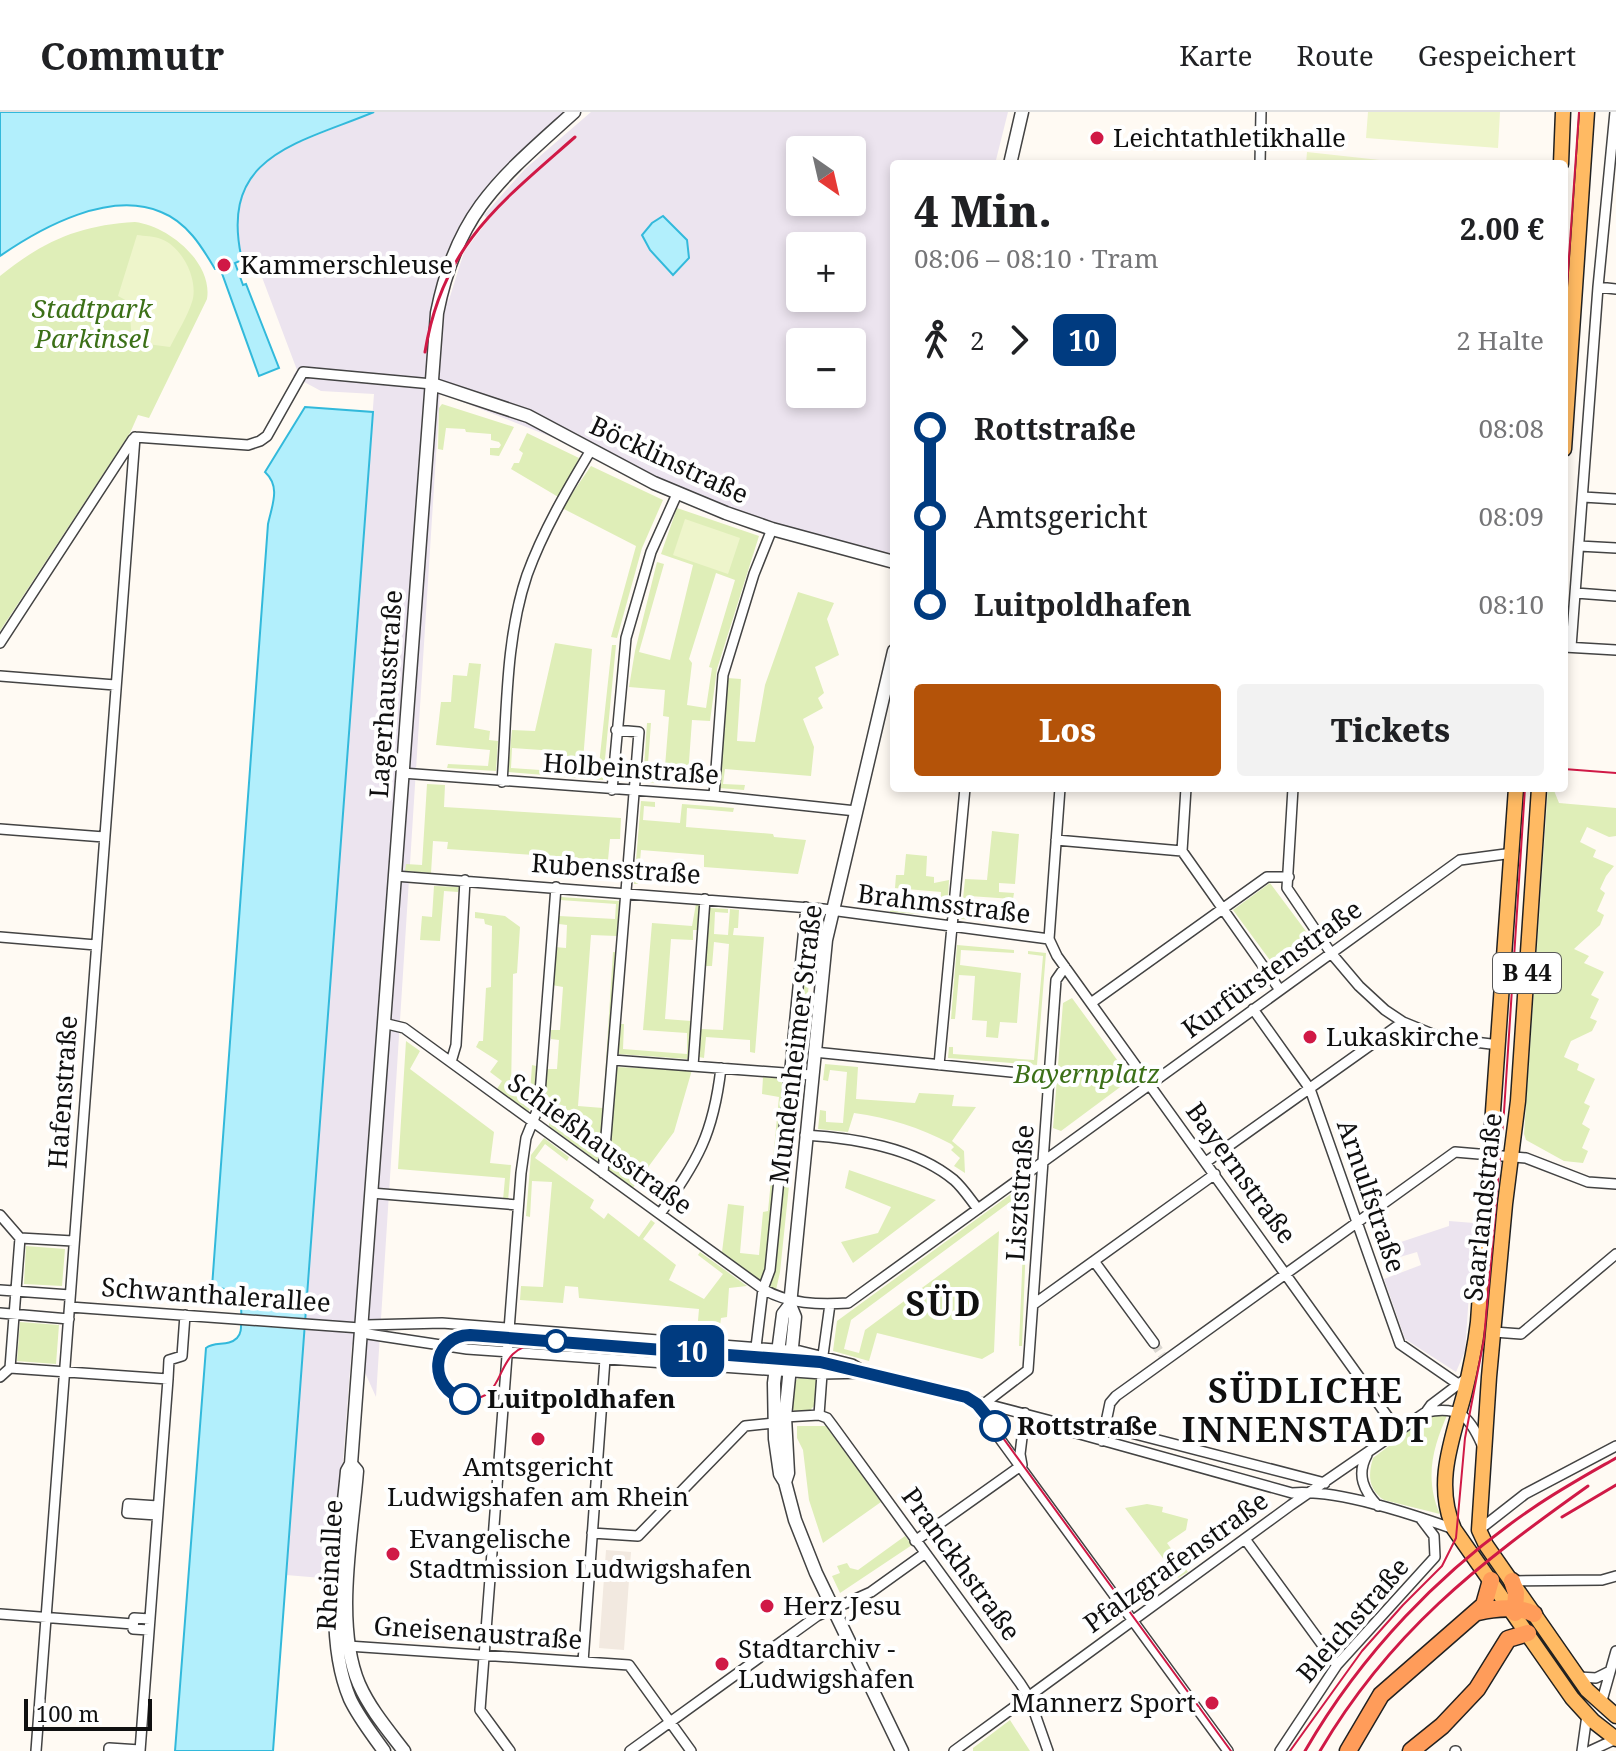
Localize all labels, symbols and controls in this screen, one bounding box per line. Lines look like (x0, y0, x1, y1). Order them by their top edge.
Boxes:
text: Commutr (40, 29, 224, 81)
text: Karte (1179, 36, 1253, 74)
text: Route (1297, 36, 1374, 74)
text: Gespeichert (1418, 36, 1576, 74)
place label: Leichtathletikhalle (1113, 119, 1346, 155)
marker: Leichtathletikhalle (1088, 129, 1106, 147)
north arrow (786, 136, 866, 216)
map controls (786, 136, 866, 408)
text: 4 Min. (914, 180, 1052, 240)
text: 2.00 € (1460, 208, 1544, 249)
button: + (786, 232, 866, 312)
text: 08:06 – 08:10 · Tram (914, 240, 1159, 276)
place label: Kammerschleuse (240, 246, 453, 282)
marker: Kammerschleuse (215, 256, 233, 274)
park label: Stadtpark Parkinsel (32, 290, 153, 356)
icon: walk (914, 318, 958, 362)
icon: forward (997, 318, 1041, 362)
text: 10 (1069, 321, 1100, 359)
text: 2 (970, 322, 985, 358)
text: 2 Halte (1456, 322, 1544, 358)
button: − (786, 328, 866, 408)
street label: Böcklinstraße (584, 407, 755, 512)
text: Rottstraße (974, 408, 1136, 449)
text: 08:08 (1478, 410, 1544, 446)
text: Amtsgericht (974, 496, 1148, 537)
text: 08:09 (1478, 498, 1544, 534)
text: Luitpoldhafen (974, 584, 1192, 625)
text: 08:10 (1478, 586, 1544, 622)
street label: Lagerhausstraße (360, 589, 410, 799)
button: Los (914, 684, 1221, 776)
button: Tickets (1237, 684, 1544, 776)
street label: Holbeinstraße (542, 744, 720, 792)
street label: Rubensstraße (530, 844, 702, 892)
street label: Brahmsstraße (855, 875, 1033, 931)
street label: Kurfürstenstraße (1174, 891, 1369, 1046)
street label: Mundenheimer Straße (760, 902, 830, 1185)
road number: B 44 (1493, 953, 1561, 993)
street label: Hafenstraße (39, 1014, 85, 1170)
place label: Lukaskirche (1326, 1018, 1479, 1054)
marker: Lukaskirche (1301, 1028, 1319, 1046)
park label: Bayernplatz (1013, 1055, 1160, 1091)
street label: Schießhausstraße (501, 1064, 700, 1222)
street label: Bayernstraße (1178, 1094, 1305, 1250)
street label: Saarlandstraße (1454, 1111, 1510, 1303)
street label: Arnulfstraße (1329, 1114, 1415, 1277)
street label: Lisztstraße (996, 1124, 1042, 1262)
street label: Schwanthalerallee (100, 1268, 332, 1320)
district label: SÜD (905, 1280, 983, 1326)
line badge: 10 (656, 1325, 728, 1377)
unlabelled marker (545, 1330, 567, 1352)
text: 10 (676, 1332, 708, 1370)
district label: SÜDLICHE INNENSTADT (1182, 1367, 1430, 1452)
place label: Luitpoldhafen (487, 1380, 676, 1416)
marker: Luitpoldhafen (450, 1384, 480, 1414)
place label: Rottstraße (1017, 1407, 1157, 1443)
marker: Rottstraße (980, 1411, 1010, 1441)
marker: Amtsgericht Ludwigshafen am Rhein (529, 1430, 547, 1448)
place label: Amtsgericht Ludwigshafen am Rhein (387, 1448, 689, 1514)
street label: Pranckhstraße (894, 1479, 1030, 1647)
street label: Pfalzgrafenstraße (1076, 1482, 1275, 1640)
street label: Rheinallee (308, 1499, 350, 1631)
place label: Evangelische Stadtmission Ludwigshafen (409, 1520, 752, 1586)
marker: Evangelische Stadtmission Ludwigshafen (384, 1545, 402, 1563)
street label: Bleichstraße (1288, 1549, 1417, 1689)
place label: Herz Jesu (783, 1587, 901, 1623)
marker: Herz Jesu (758, 1597, 776, 1615)
street label: Gneisenaustraße (373, 1607, 584, 1657)
place label: Stadtarchiv - Ludwigshafen (738, 1630, 915, 1696)
marker: Stadtarchiv - Ludwigshafen (713, 1655, 731, 1673)
place label: Mannerz Sport (1011, 1684, 1196, 1720)
marker: Mannerz Sport (1203, 1694, 1221, 1712)
scale bar (24, 1695, 152, 1731)
text: 100 m (36, 1698, 99, 1728)

